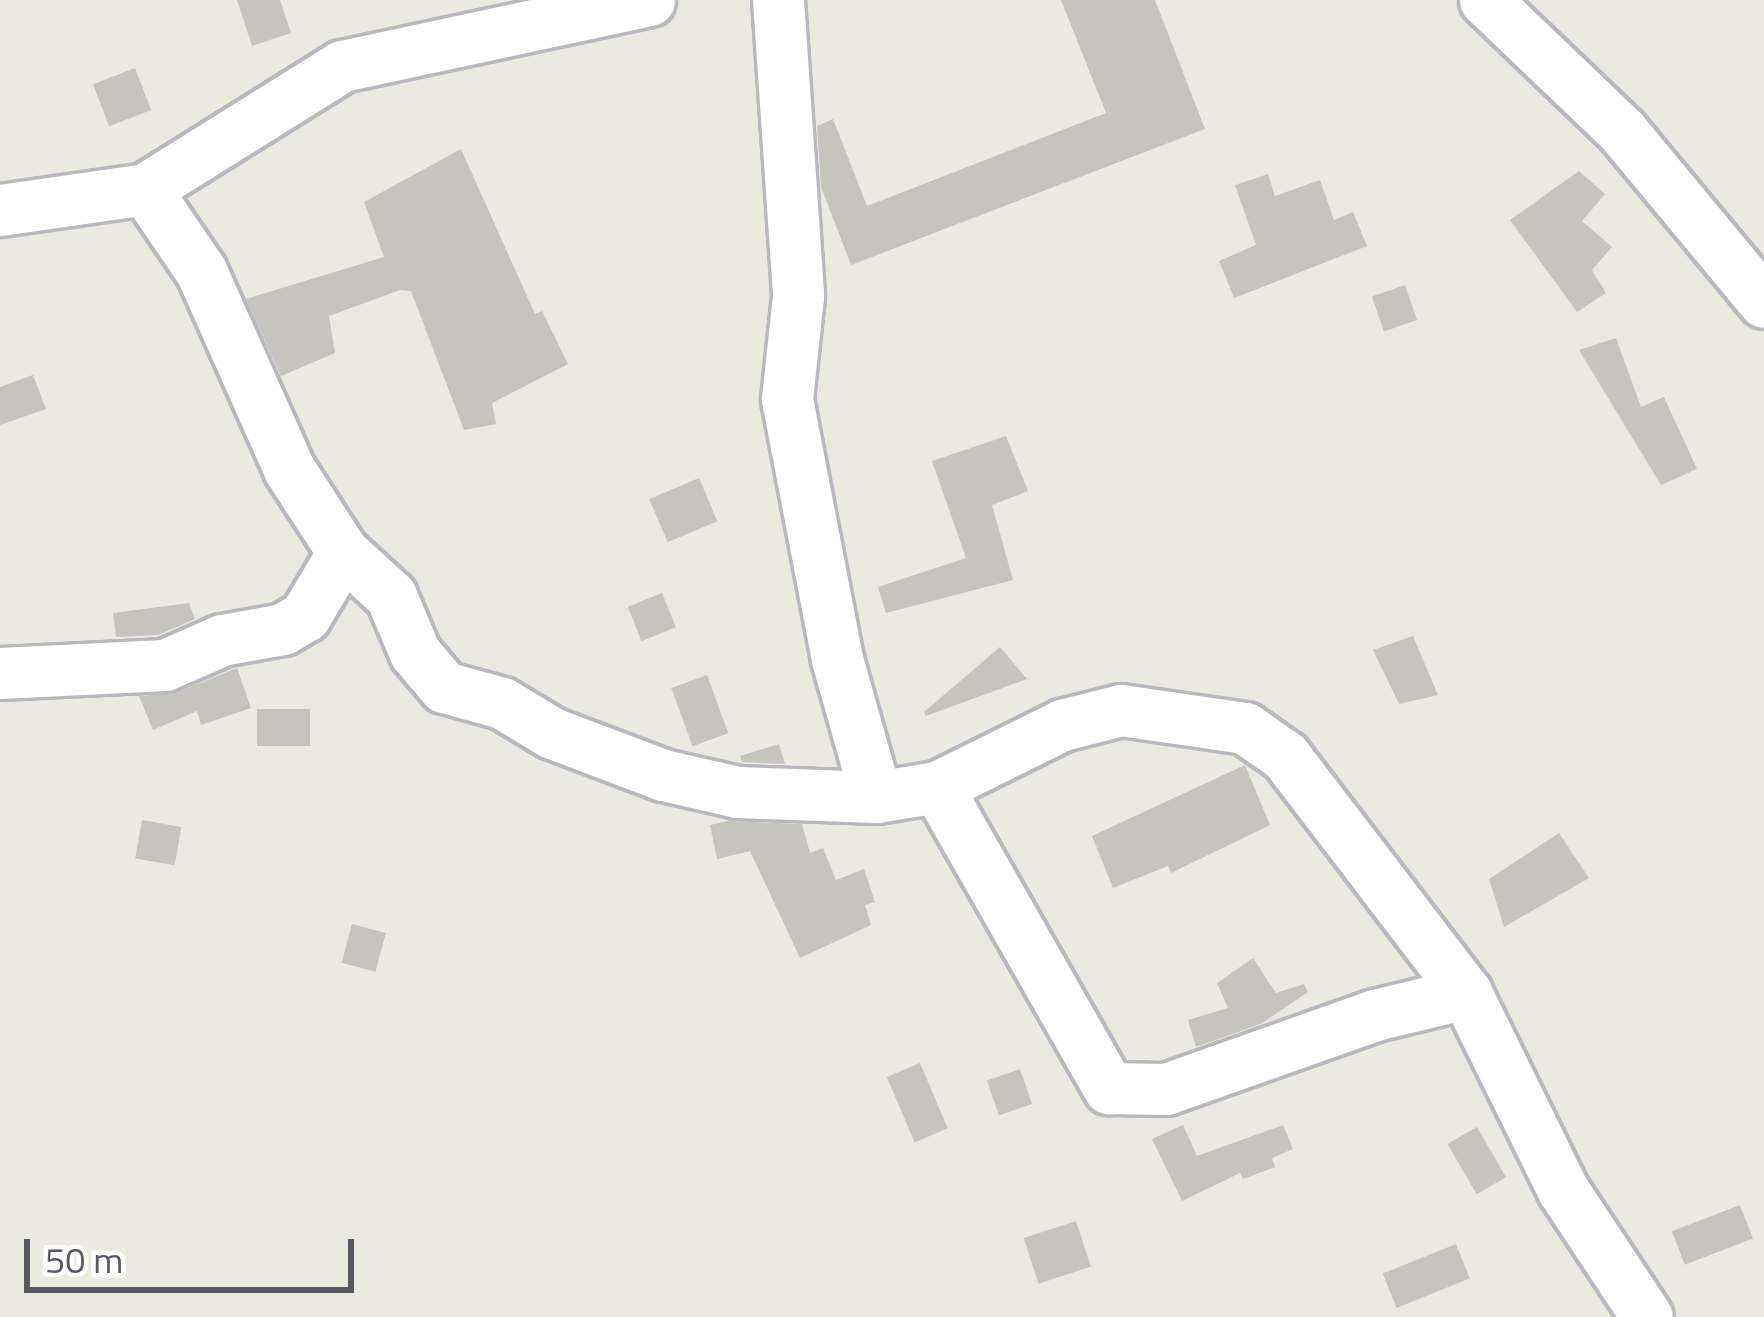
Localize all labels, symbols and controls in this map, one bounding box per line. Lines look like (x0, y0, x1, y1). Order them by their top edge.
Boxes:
scale bar (30, 1215, 360, 1289)
text: 50 m (45, 1232, 123, 1287)

